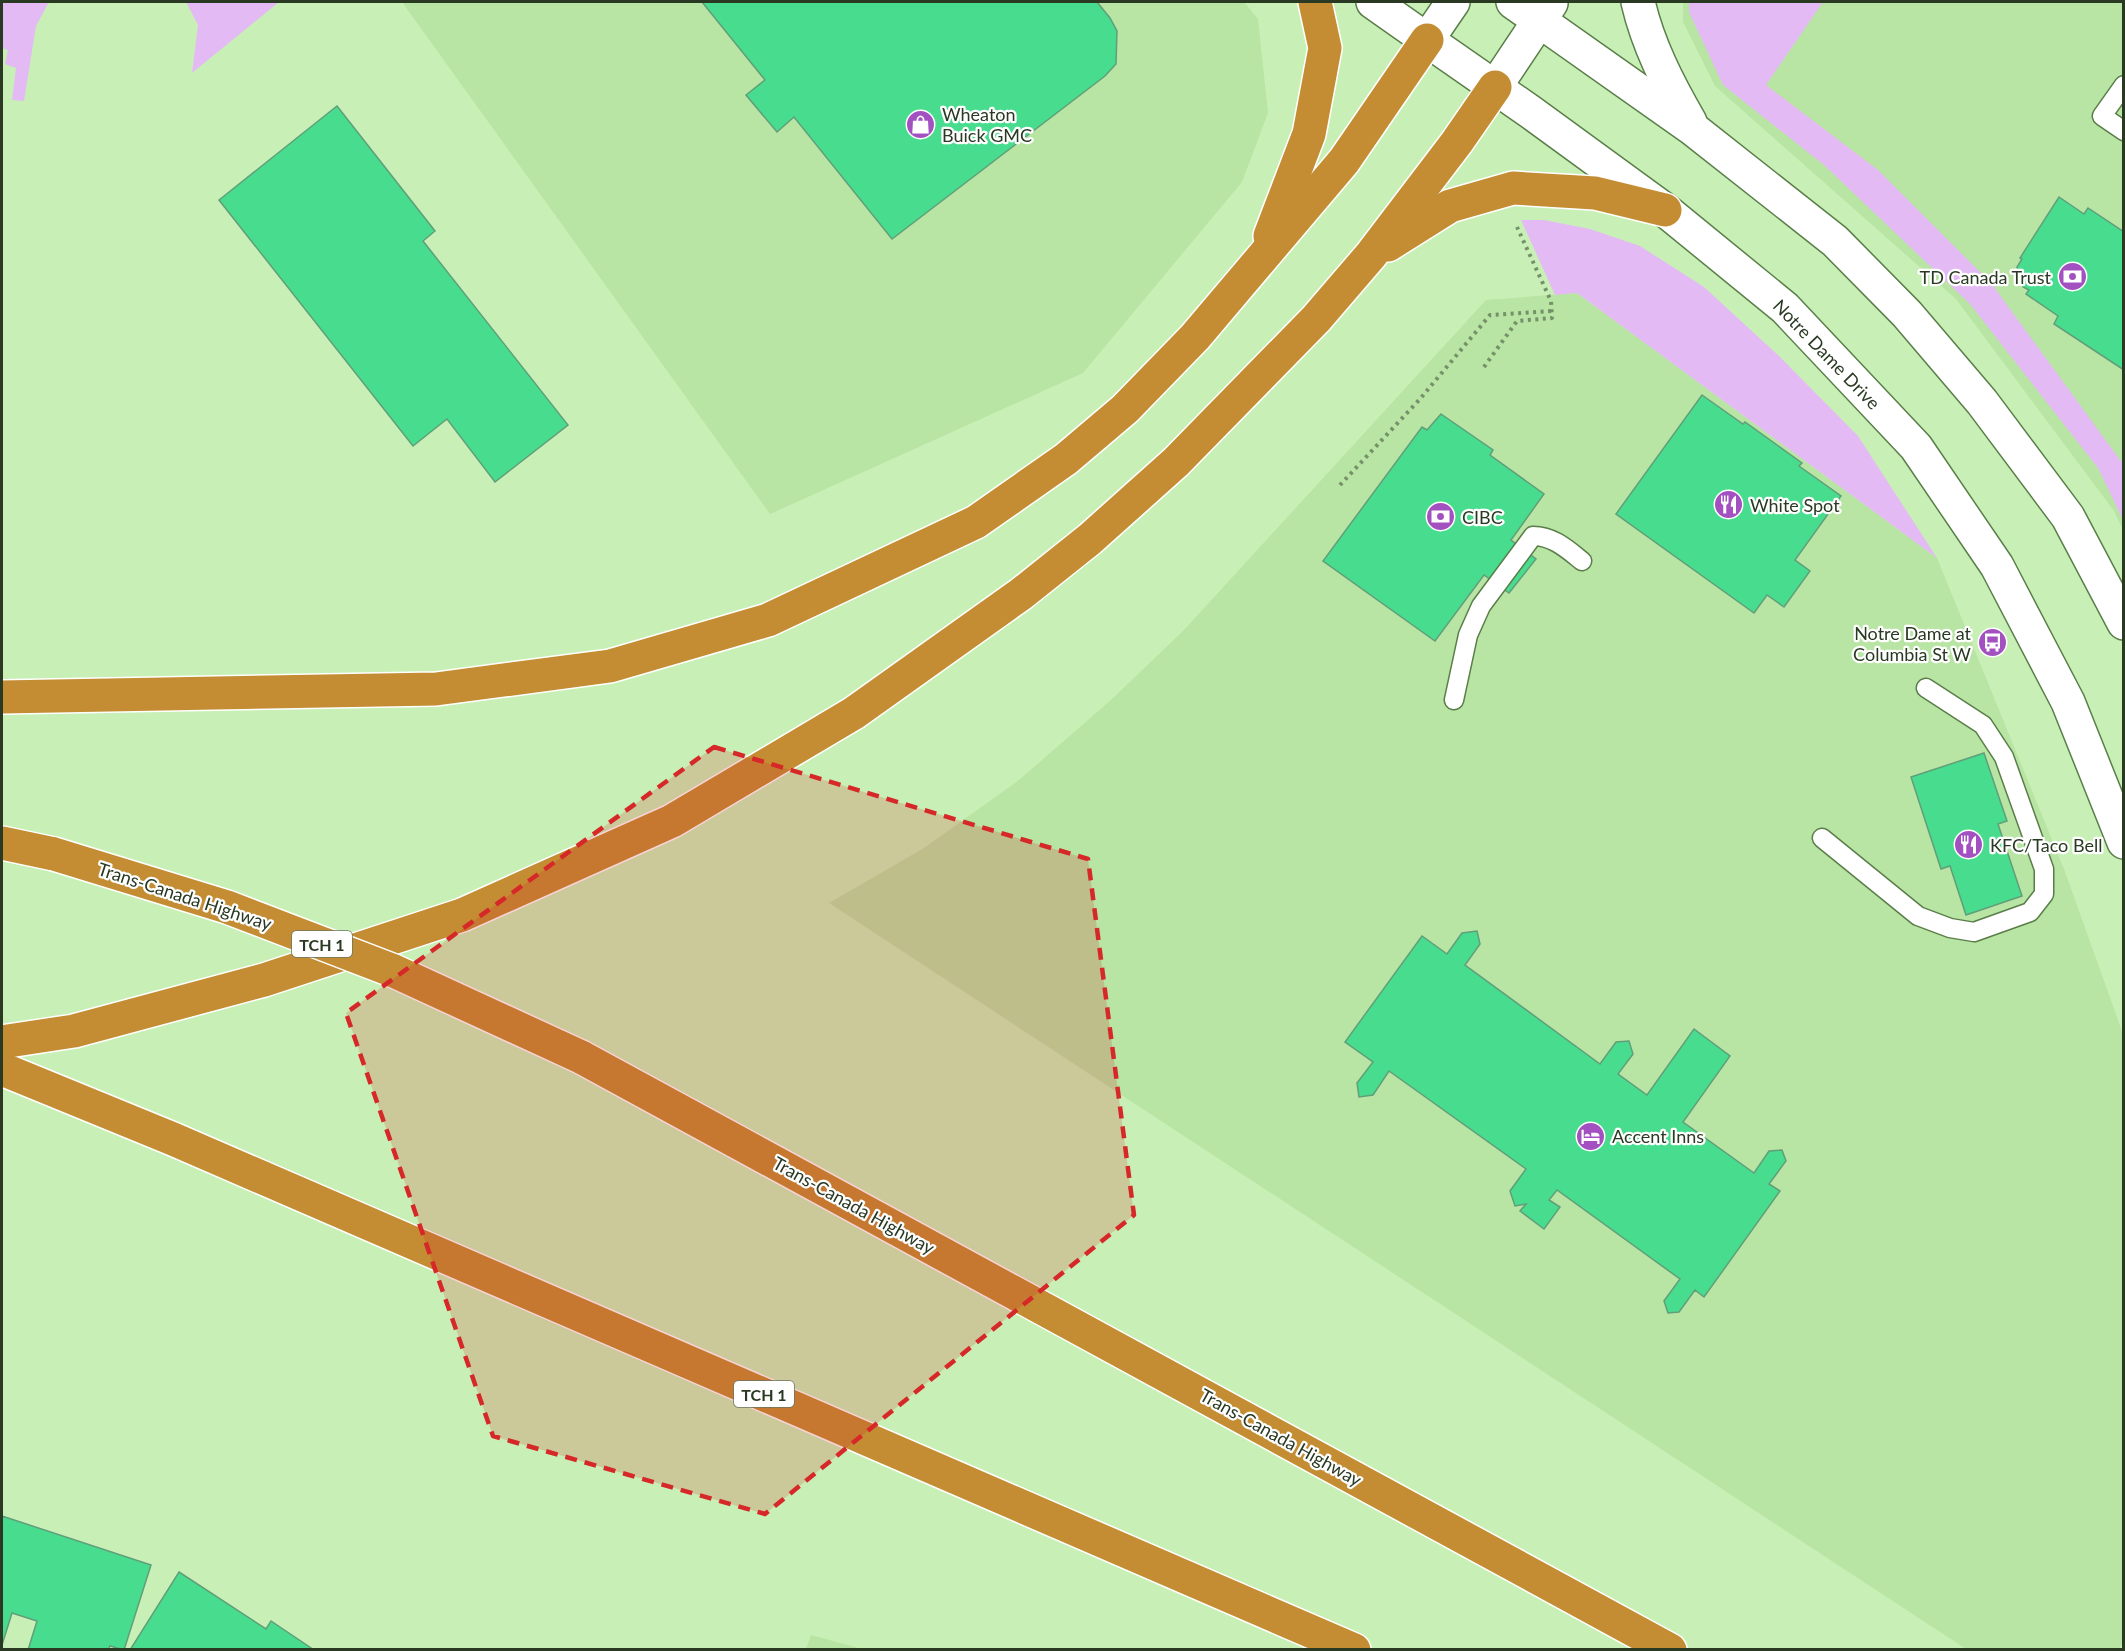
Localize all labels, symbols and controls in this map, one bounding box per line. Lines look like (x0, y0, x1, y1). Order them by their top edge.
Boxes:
place label: Wheaton Buick GMC (942, 103, 1032, 146)
shop icon: Wheaton Buick GMC (905, 108, 937, 140)
bank icon: TD Canada Trust (2056, 261, 2088, 293)
place label: TD Canada Trust (1920, 266, 2052, 288)
street label: Notre Dame Drive (1769, 294, 1885, 414)
restaurant icon: White Spot (1713, 489, 1745, 521)
place label: White Spot (1750, 494, 1840, 516)
bank icon: CIBC (1425, 501, 1457, 533)
place label: CIBC (1462, 506, 1503, 528)
place label: Notre Dame at Columbia St W (1853, 622, 1972, 665)
bus stop icon: Notre Dame at Columbia St W (1976, 627, 2008, 659)
restaurant icon: KFC/Taco Bell (1953, 829, 1985, 861)
place label: KFC/Taco Bell (1990, 834, 2102, 856)
street label: Trans-Canada Highway (95, 858, 275, 935)
road number: TCH 1 (292, 931, 352, 957)
hotel icon: Accent Inns (1575, 1120, 1607, 1152)
place label: Accent Inns (1612, 1125, 1704, 1147)
street label: Trans-Canada Highway (769, 1151, 939, 1259)
road number: TCH 1 (734, 1381, 794, 1407)
street label: Trans-Canada Highway (1196, 1383, 1366, 1491)

